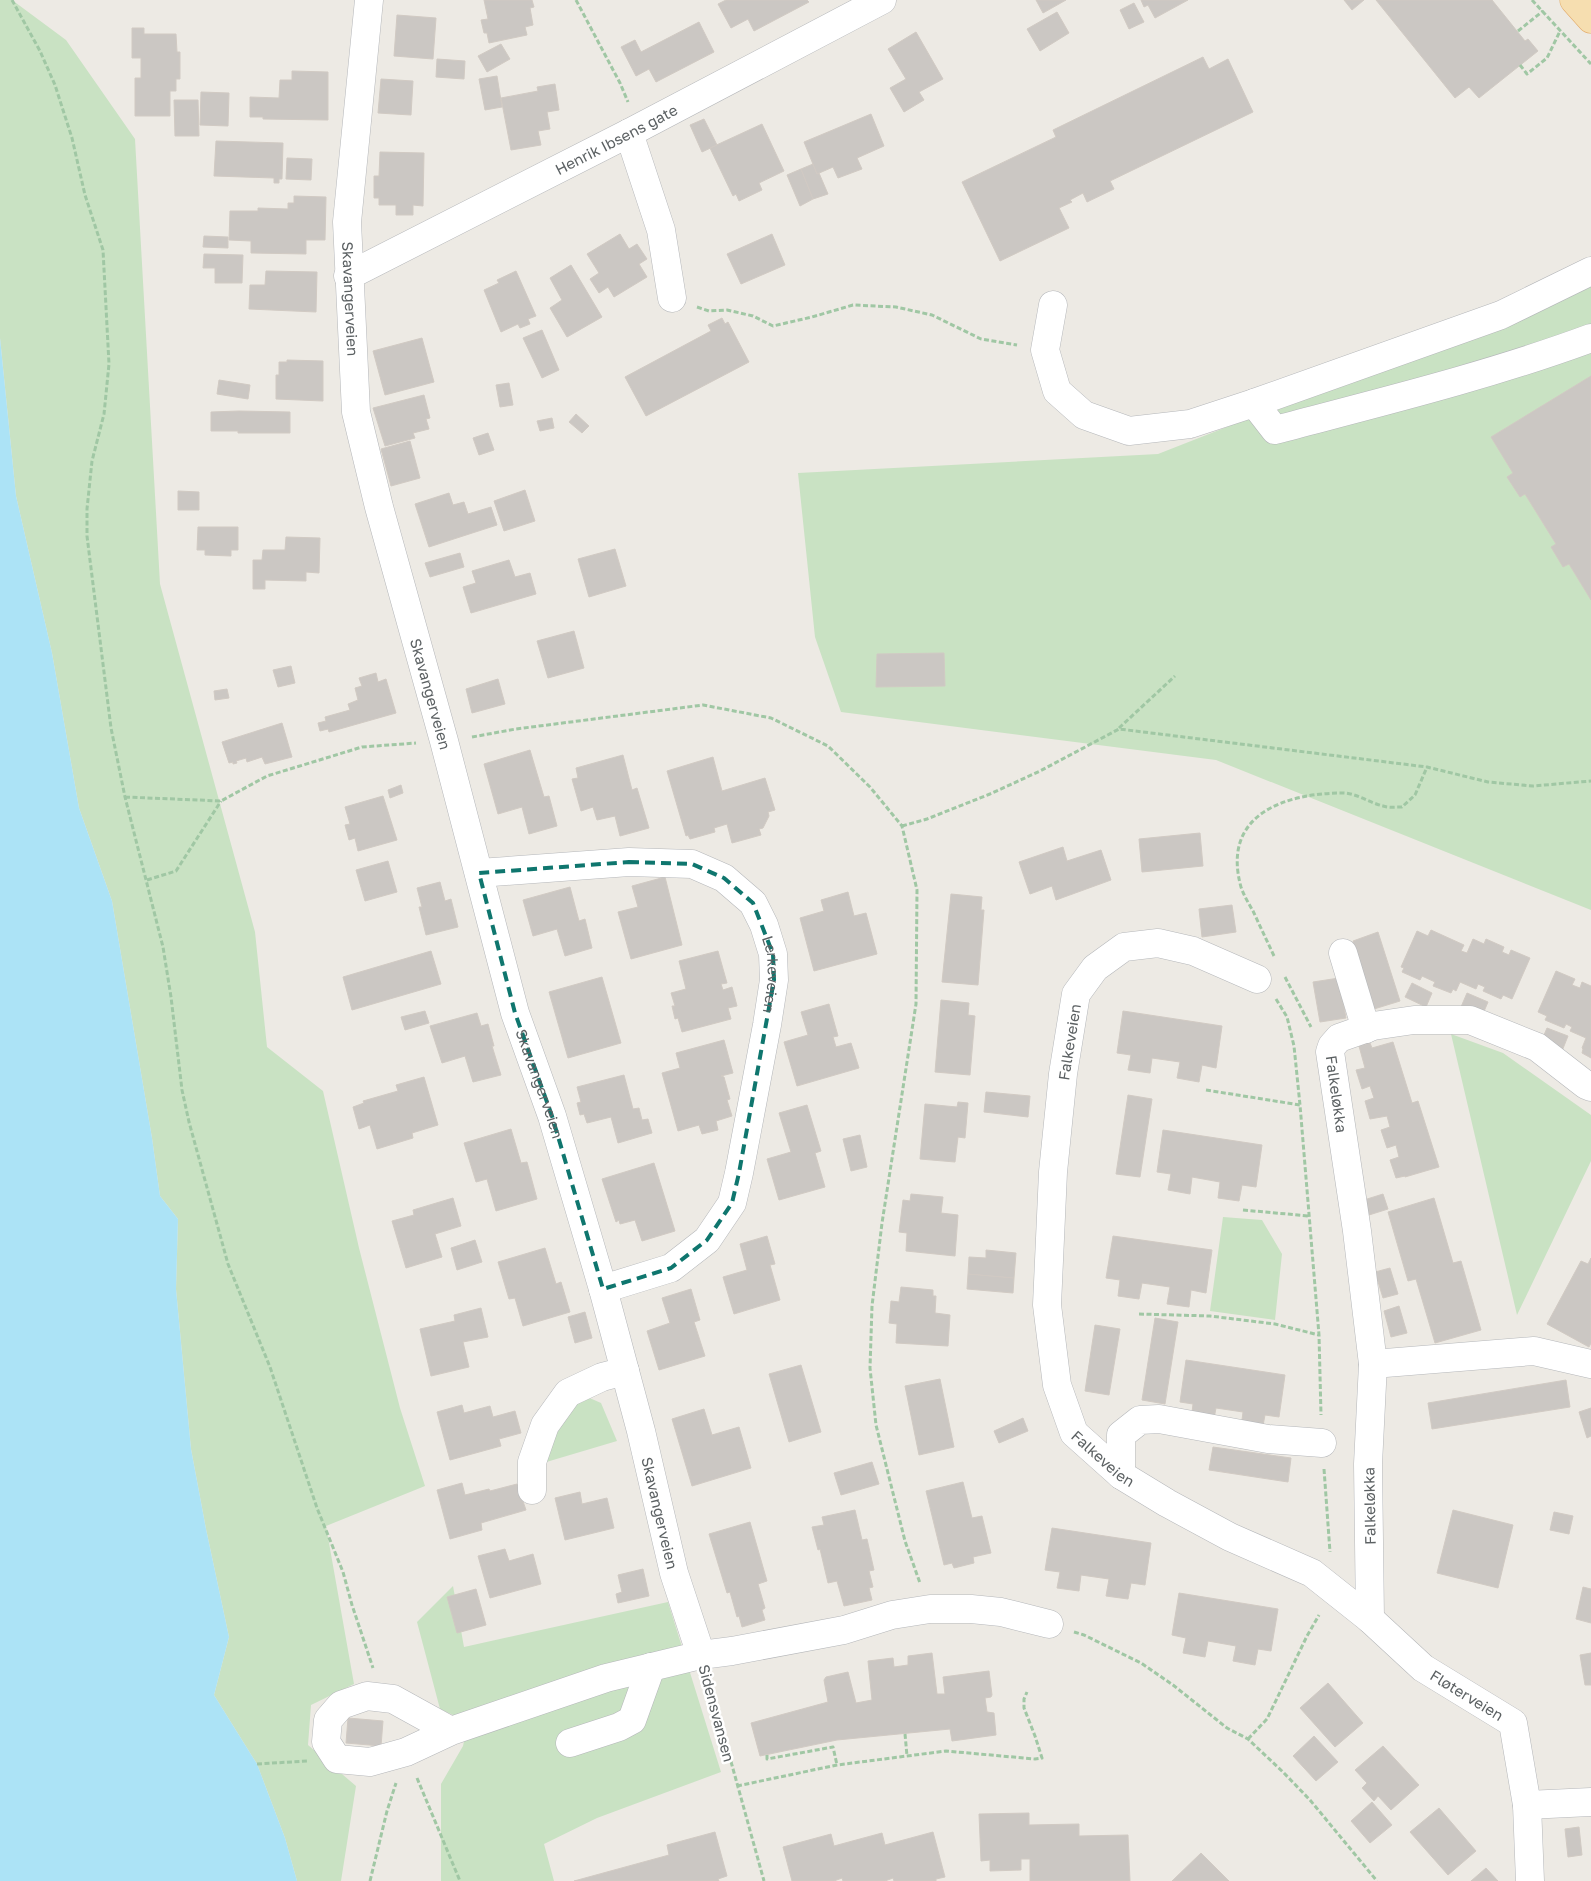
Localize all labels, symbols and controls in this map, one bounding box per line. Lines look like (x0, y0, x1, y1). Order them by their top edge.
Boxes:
street label: Henrik Ibsens gate (552, 100, 681, 178)
street label: Skavangerveien (339, 241, 362, 357)
street label: Skavangerveien (407, 636, 455, 752)
street label: Lerkeveien (759, 933, 783, 1015)
street label: Falkeveien (1054, 1002, 1084, 1082)
street label: Skavangerveien (512, 1026, 567, 1141)
street label: Falkeløkka (1323, 1054, 1351, 1134)
street label: Falkeveien (1068, 1426, 1138, 1490)
street label: Skavangerveien (638, 1455, 682, 1571)
street label: Falkeløkka (1359, 1467, 1379, 1545)
street label: Sidensvansen (695, 1662, 739, 1764)
street label: Fløterveien (1427, 1666, 1507, 1724)

